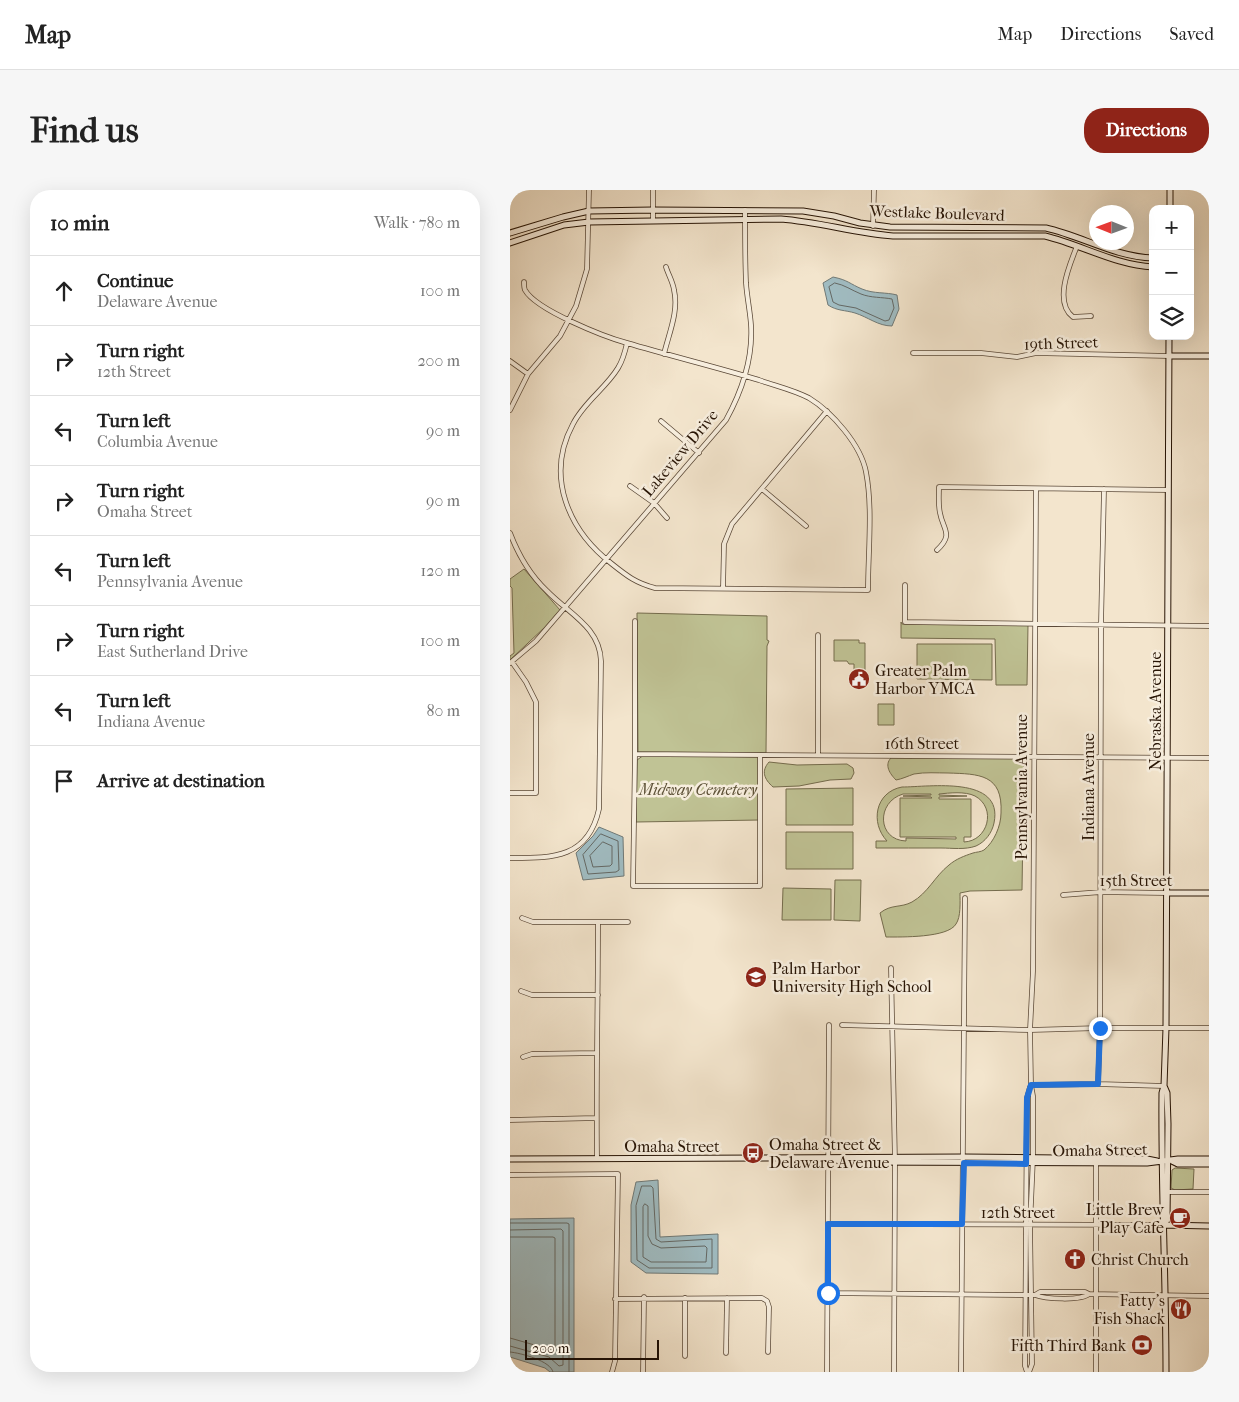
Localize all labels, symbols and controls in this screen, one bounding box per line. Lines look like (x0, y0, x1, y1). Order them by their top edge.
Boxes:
text: Map (25, 21, 71, 49)
text: Map (998, 24, 1032, 45)
text: Directions (1060, 24, 1141, 45)
text: Saved (1169, 24, 1214, 45)
button: Directions (1084, 108, 1209, 153)
text: Find us (30, 110, 139, 151)
street label: Westlake Boulevard (868, 201, 1005, 225)
north arrow (1089, 205, 1134, 250)
map controls (1149, 205, 1194, 340)
button: + (1149, 205, 1194, 250)
text: 10 min (50, 211, 109, 235)
text: Walk · 780 m (374, 213, 460, 232)
button: − (1149, 250, 1194, 295)
text: Continue (97, 270, 173, 292)
icon: ahead (50, 277, 78, 305)
text: 100 m (420, 281, 460, 300)
text: Delaware Avenue (97, 292, 217, 311)
button: layers (1149, 295, 1194, 340)
street label: 19th Street (1023, 332, 1099, 354)
text: Turn right (97, 340, 184, 362)
icon: right (50, 347, 78, 375)
text: 200 m (417, 351, 460, 370)
text: 12th Street (97, 362, 171, 381)
street label: Lakeview Drive (638, 406, 722, 500)
text: Turn left (97, 410, 171, 432)
icon: left (50, 417, 78, 445)
text: 90 m (426, 421, 460, 440)
text: Columbia Avenue (97, 432, 218, 451)
text: Turn right (97, 480, 184, 502)
icon: right (50, 487, 78, 515)
text: 90 m (426, 491, 460, 510)
text: Omaha Street (97, 502, 192, 521)
text: Turn left (97, 550, 171, 572)
icon: left (50, 557, 78, 585)
text: 120 m (421, 561, 460, 580)
text: Pennsylvania Avenue (97, 572, 243, 591)
text: Turn right (97, 620, 184, 642)
icon: right (50, 627, 78, 655)
text: 100 m (420, 631, 460, 650)
text: East Sutherland Drive (97, 642, 248, 661)
street label: Nebraska Avenue (1146, 652, 1165, 770)
place label: Greater Palm Harbor YMCA (875, 661, 976, 698)
public building icon: Greater Palm Harbor YMCA (847, 667, 871, 691)
text: Turn left (97, 690, 171, 712)
icon: left (50, 697, 78, 725)
text: 80 m (426, 701, 460, 720)
text: Indiana Avenue (97, 712, 205, 731)
street label: Pennsylvania Avenue (1012, 714, 1031, 860)
street label: Indiana Avenue (1079, 733, 1098, 841)
street label: 16th Street (885, 734, 960, 753)
icon: arrive (50, 767, 78, 795)
text: Arrive at destination (97, 770, 265, 792)
park label: Midway Cemetery (638, 780, 757, 799)
street label: 15th Street (1100, 871, 1173, 890)
place label: Palm Harbor University High School (772, 959, 932, 996)
school or university icon: Palm Harbor University High School (744, 965, 768, 989)
route end (1089, 1017, 1112, 1040)
place label: Omaha Street & Delaware Avenue (769, 1135, 889, 1172)
street label: Omaha Street (624, 1137, 720, 1156)
street label: Omaha Street (1052, 1140, 1148, 1160)
bus stop icon: Omaha Street & Delaware Avenue (741, 1141, 765, 1165)
place label: Little Brew Play Cafe (1086, 1200, 1165, 1237)
street label: 12th Street (981, 1203, 1055, 1222)
cafe icon: Little Brew Play Cafe (1168, 1206, 1192, 1230)
church icon: Christ Church (1063, 1247, 1087, 1271)
place label: Christ Church (1091, 1250, 1189, 1269)
route start (817, 1282, 840, 1305)
place label: Fatty's Fish Shack (1094, 1291, 1166, 1328)
restaurant icon: Fatty's Fish Shack (1169, 1297, 1193, 1321)
bank icon: Fifth Third Bank (1130, 1333, 1154, 1357)
place label: Fifth Third Bank (1010, 1336, 1127, 1355)
scale bar (525, 1337, 659, 1360)
text: 200 m (532, 1340, 569, 1357)

